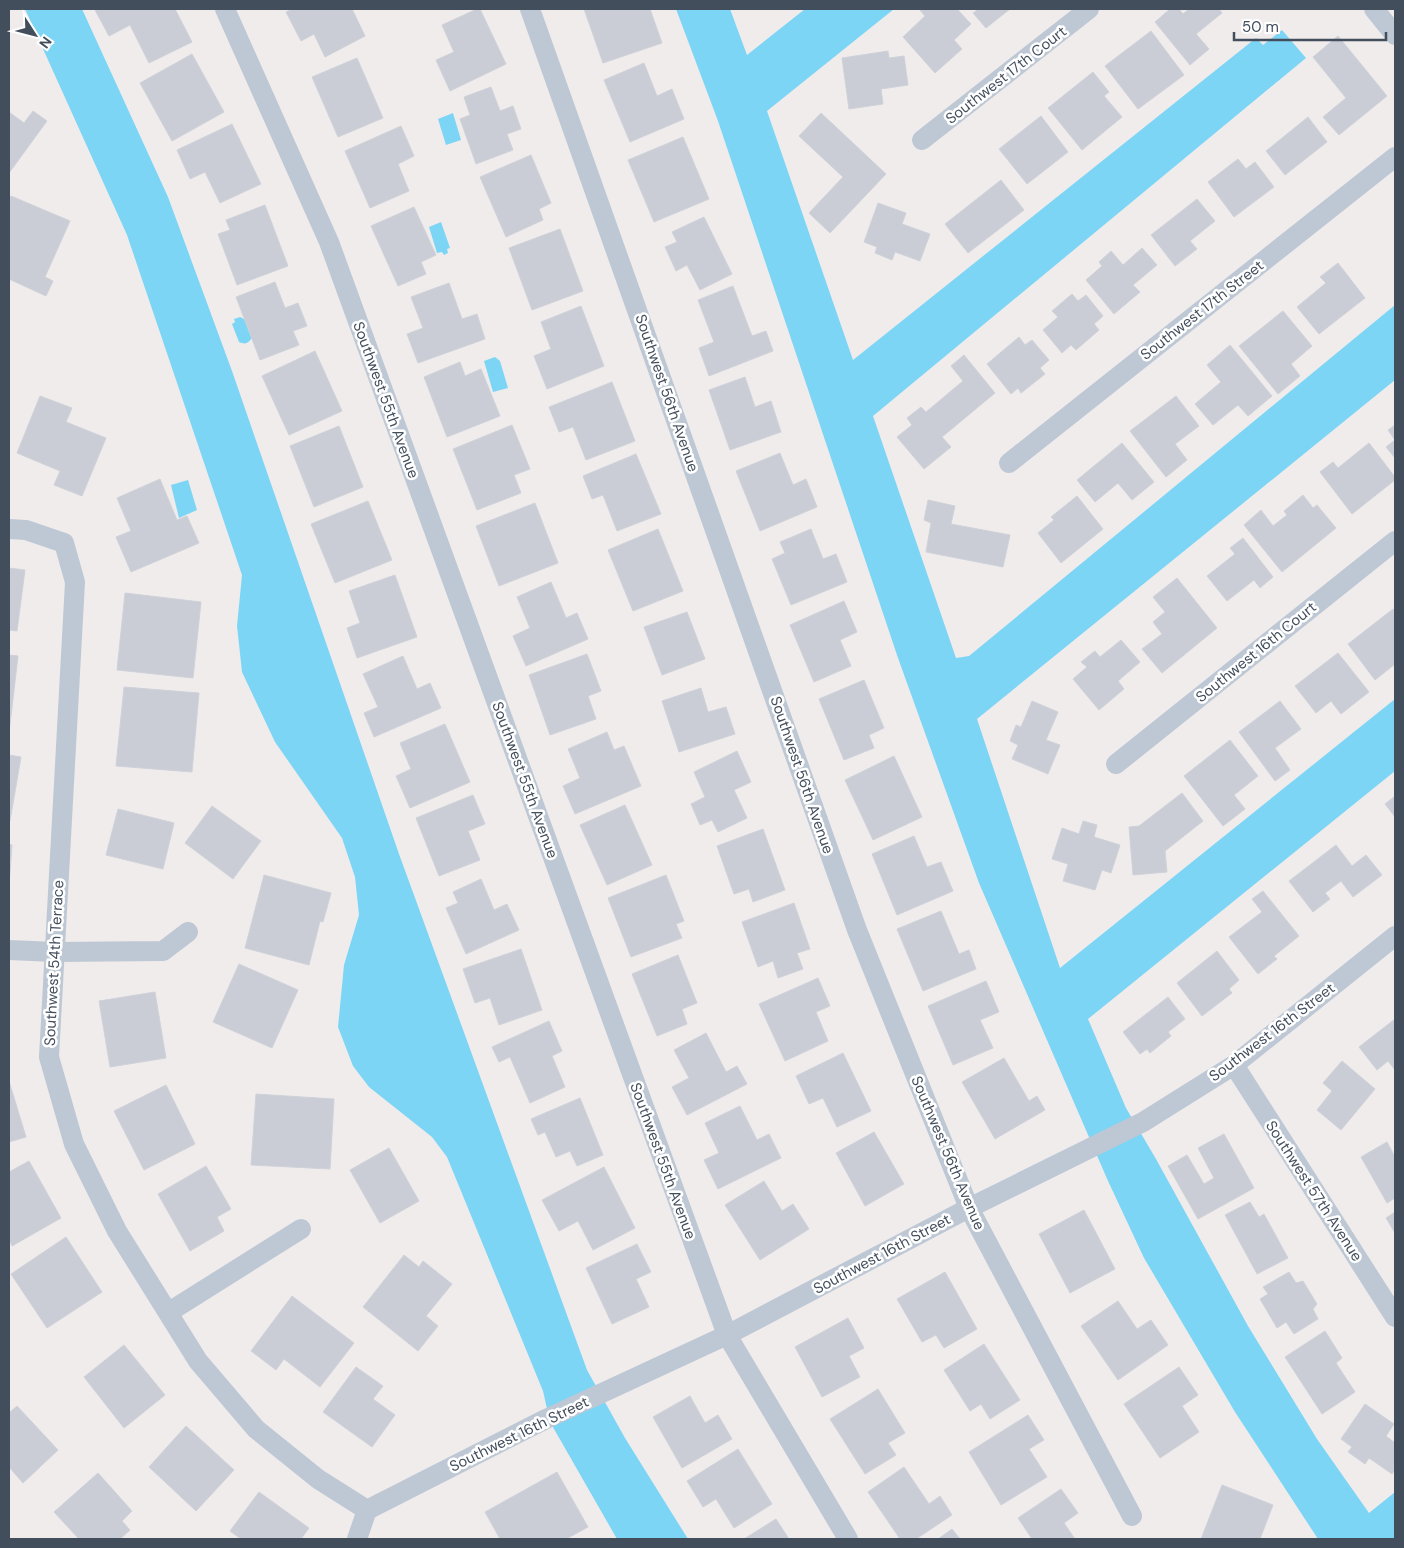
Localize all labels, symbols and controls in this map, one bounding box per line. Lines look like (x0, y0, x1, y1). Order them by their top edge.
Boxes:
north arrow (10, 10, 60, 60)
scale bar (1234, 10, 1386, 42)
text: 50 m (1242, 17, 1279, 37)
street label: Southwest 17th Court (941, 21, 1071, 129)
text: N (35, 33, 56, 52)
street label: Southwest 17th Street (1136, 256, 1268, 364)
street label: Southwest 56th Avenue (631, 312, 703, 474)
street label: Southwest 55th Avenue (348, 319, 424, 481)
street label: Southwest 16th Court (1192, 597, 1321, 707)
street label: Southwest 56th Avenue (766, 694, 838, 856)
street label: Southwest 55th Avenue (487, 699, 563, 861)
street label: Southwest 54th Terrace (40, 880, 68, 1046)
street label: Southwest 16th Street (1205, 978, 1339, 1086)
street label: Southwest 56th Avenue (906, 1073, 990, 1233)
street label: Southwest 55th Avenue (625, 1080, 701, 1242)
street label: Southwest 57th Avenue (1261, 1117, 1367, 1265)
street label: Southwest 16th Street (810, 1209, 954, 1299)
street label: Southwest 16th Street (446, 1392, 592, 1476)

